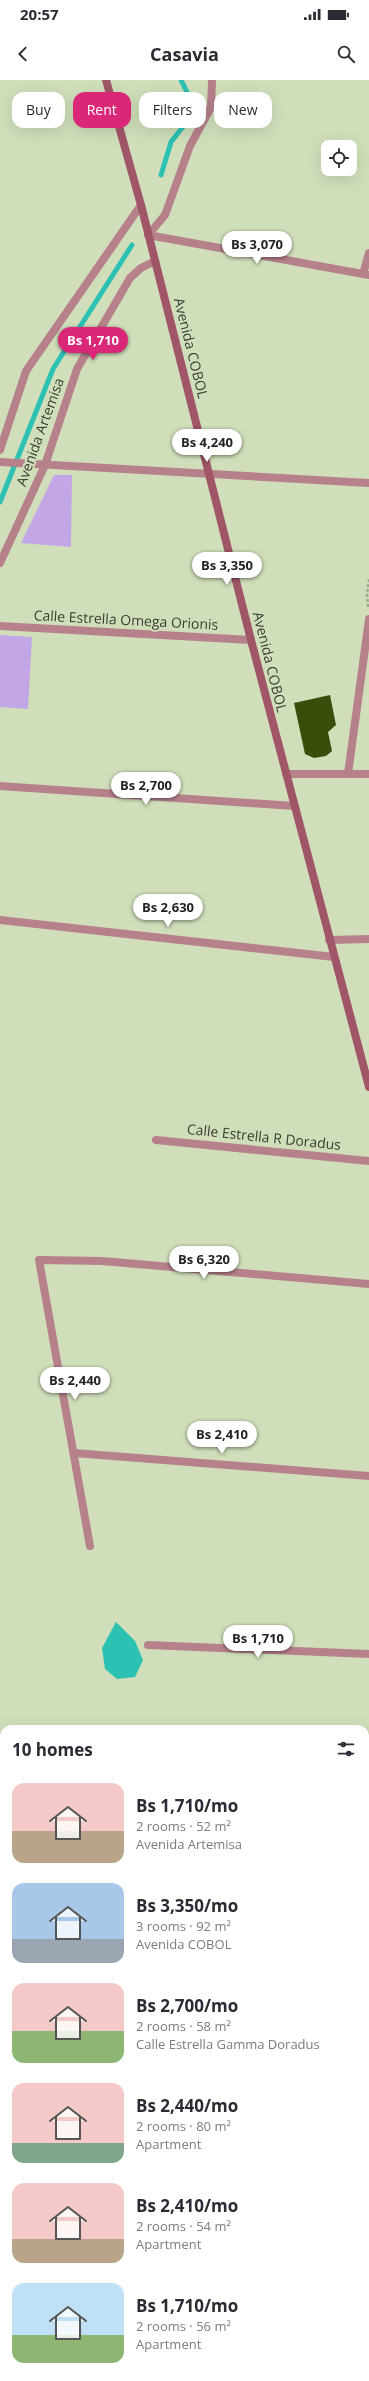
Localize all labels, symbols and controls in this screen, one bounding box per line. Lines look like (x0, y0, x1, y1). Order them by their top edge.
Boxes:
text: 20:57 (20, 4, 59, 24)
text: Casavia (150, 42, 219, 66)
icon: back (12, 43, 34, 65)
icon: search (335, 43, 357, 65)
chip: Buy (12, 92, 65, 128)
chip: Rent (73, 92, 131, 128)
chip: Filters (139, 92, 206, 128)
chip: New (214, 92, 272, 128)
map controls (321, 140, 357, 176)
button: locate (321, 140, 357, 176)
pin: Bs 3,070 (216, 231, 298, 265)
text: Bs 3,070 (231, 235, 283, 253)
street label: Avenida COBOL (170, 296, 213, 400)
pin: Bs 1,710 (52, 327, 134, 361)
text: Bs 1,710 (67, 331, 119, 349)
street label: Avenida Artemisa (11, 375, 68, 489)
pin: Bs 4,240 (166, 429, 248, 463)
text: Bs 4,240 (181, 433, 233, 451)
pin: Bs 3,350 (186, 552, 268, 586)
text: Bs 3,350 (201, 556, 253, 574)
street label: Calle Estrella Omega Orionis (33, 605, 219, 634)
street label: Avenida COBOL (249, 610, 292, 714)
pin: Bs 2,700 (105, 772, 187, 806)
text: Bs 2,700 (120, 776, 172, 794)
pin: Bs 2,630 (127, 894, 209, 928)
text: Bs 2,630 (142, 898, 194, 916)
street label: Calle Estrella R Doradus (186, 1119, 342, 1154)
pin: Bs 6,320 (163, 1246, 245, 1280)
text: Bs 6,320 (178, 1250, 230, 1268)
pin: Bs 2,440 (34, 1367, 116, 1401)
text: Bs 2,440 (49, 1371, 101, 1389)
pin: Bs 2,410 (181, 1421, 263, 1455)
text: Bs 2,410 (196, 1425, 248, 1443)
pin: Bs 1,710 (217, 1625, 299, 1659)
text: Bs 1,710 (232, 1629, 284, 1647)
text: 10 homes (12, 1738, 93, 1761)
icon: filters (335, 1738, 357, 1760)
text: Bs 1,710/mo (136, 1794, 238, 1817)
icon: home (44, 1799, 92, 1847)
text: 2 rooms · 52 m² (136, 1817, 231, 1835)
text: Avenida Artemisa (136, 1835, 242, 1853)
text: Bs 3,350/mo (136, 1894, 238, 1917)
icon: home (44, 1899, 92, 1947)
text: 3 rooms · 92 m² (136, 1917, 231, 1935)
text: Avenida COBOL (136, 1935, 231, 1953)
text: Bs 2,700/mo (136, 1994, 238, 2017)
icon: home (44, 1999, 92, 2047)
text: 2 rooms · 58 m² (136, 2017, 231, 2035)
text: Calle Estrella Gamma Doradus (136, 2035, 320, 2053)
text: Bs 2,440/mo (136, 2094, 238, 2117)
icon: home (44, 2099, 92, 2147)
text: 2 rooms · 80 m² (136, 2117, 231, 2135)
text: Apartment (136, 2135, 201, 2153)
text: Bs 2,410/mo (136, 2194, 238, 2217)
icon: home (44, 2199, 92, 2247)
text: 2 rooms · 54 m² (136, 2217, 231, 2235)
text: Apartment (136, 2235, 201, 2253)
text: Bs 1,710/mo (136, 2294, 238, 2317)
icon: home (44, 2299, 92, 2347)
text: 2 rooms · 56 m² (136, 2317, 231, 2335)
text: Apartment (136, 2335, 201, 2353)

